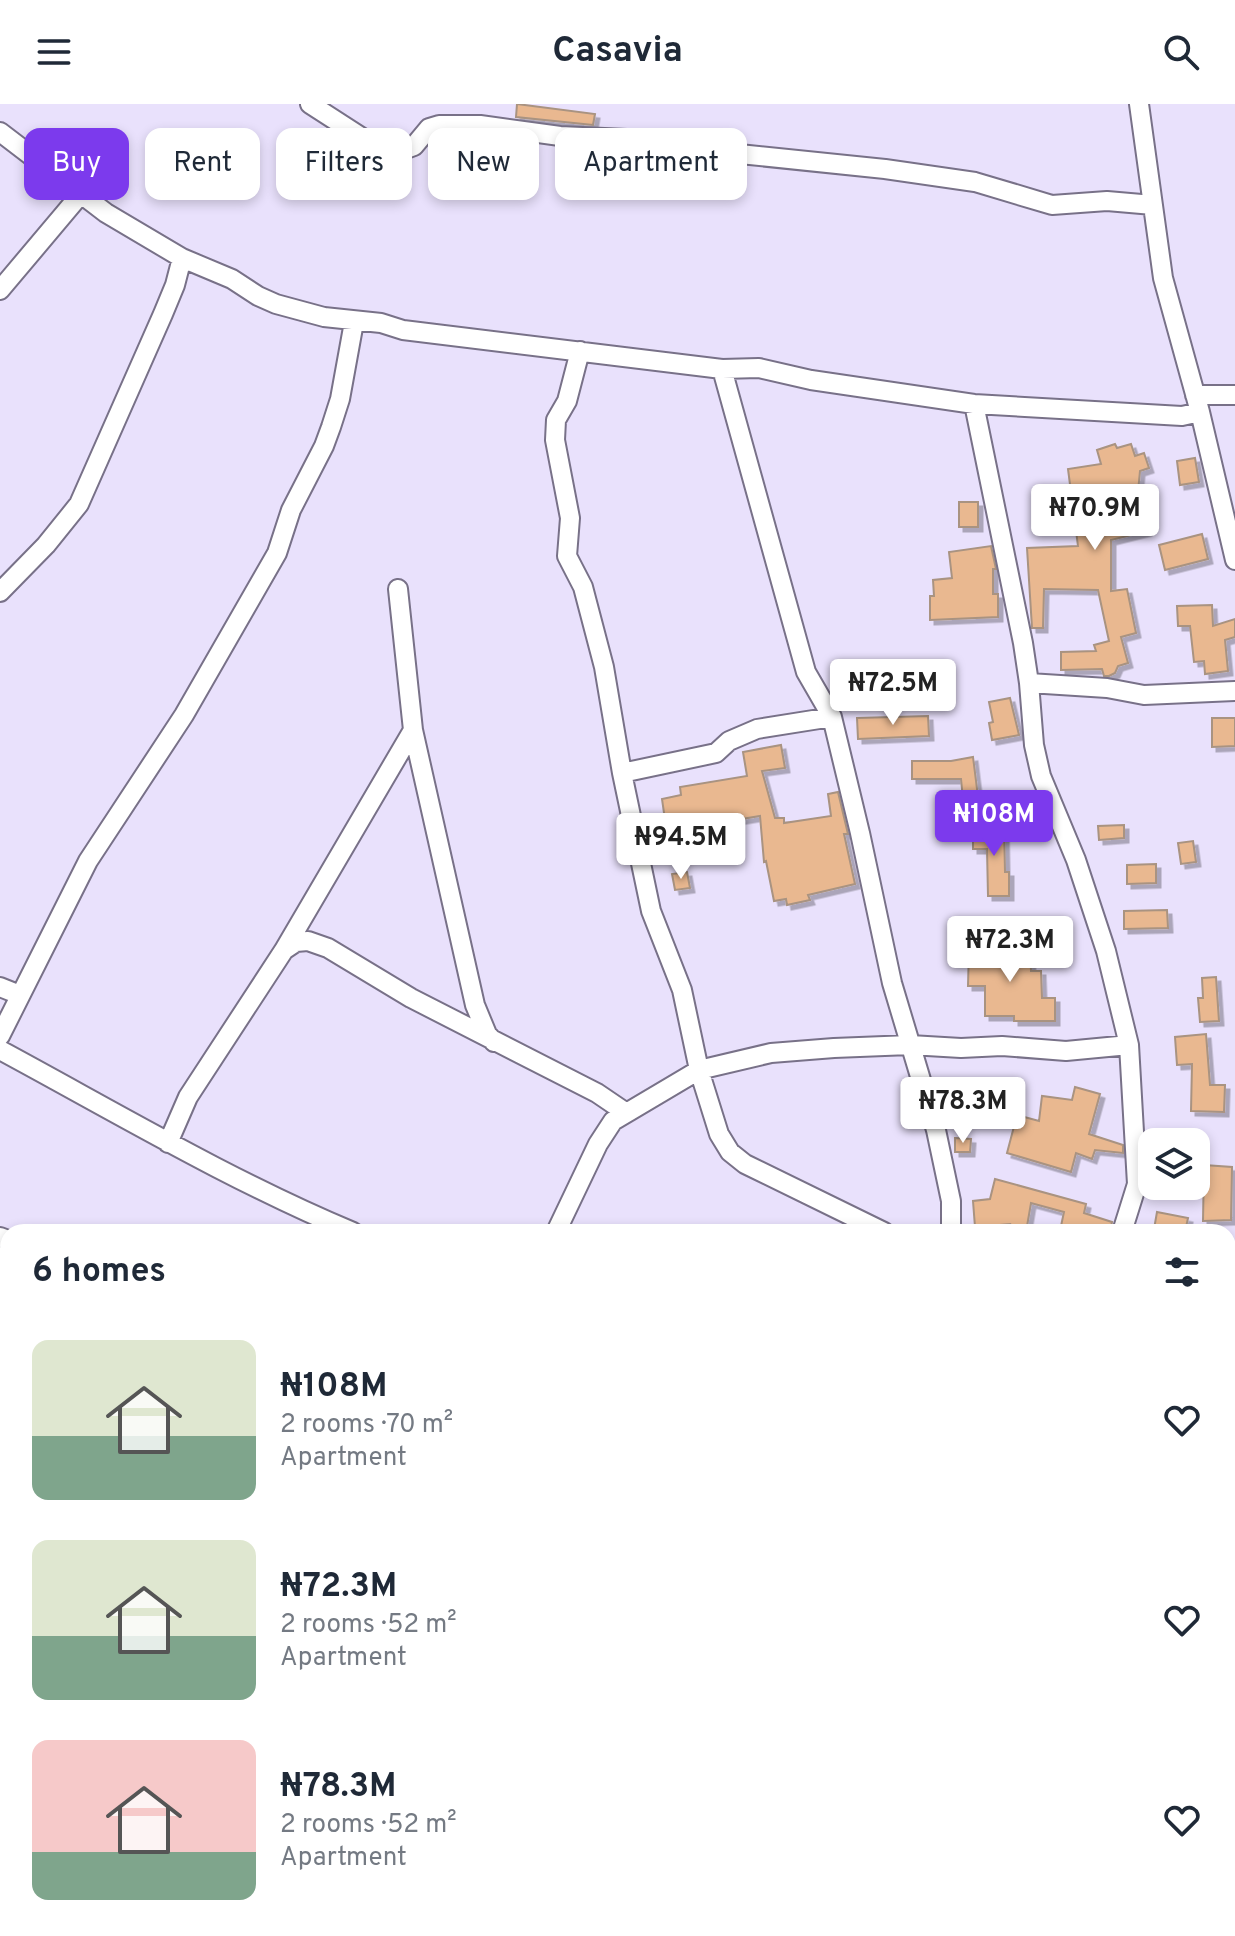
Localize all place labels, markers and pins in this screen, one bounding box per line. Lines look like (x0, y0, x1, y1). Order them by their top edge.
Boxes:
pin: ₦70.9M (1030, 484, 1160, 552)
pin: ₦72.5M (828, 659, 958, 727)
pin: ₦108M (938, 790, 1050, 858)
pin: ₦94.5M (616, 813, 746, 881)
pin: ₦72.3M (945, 916, 1075, 984)
pin: ₦78.3M (898, 1077, 1028, 1145)

